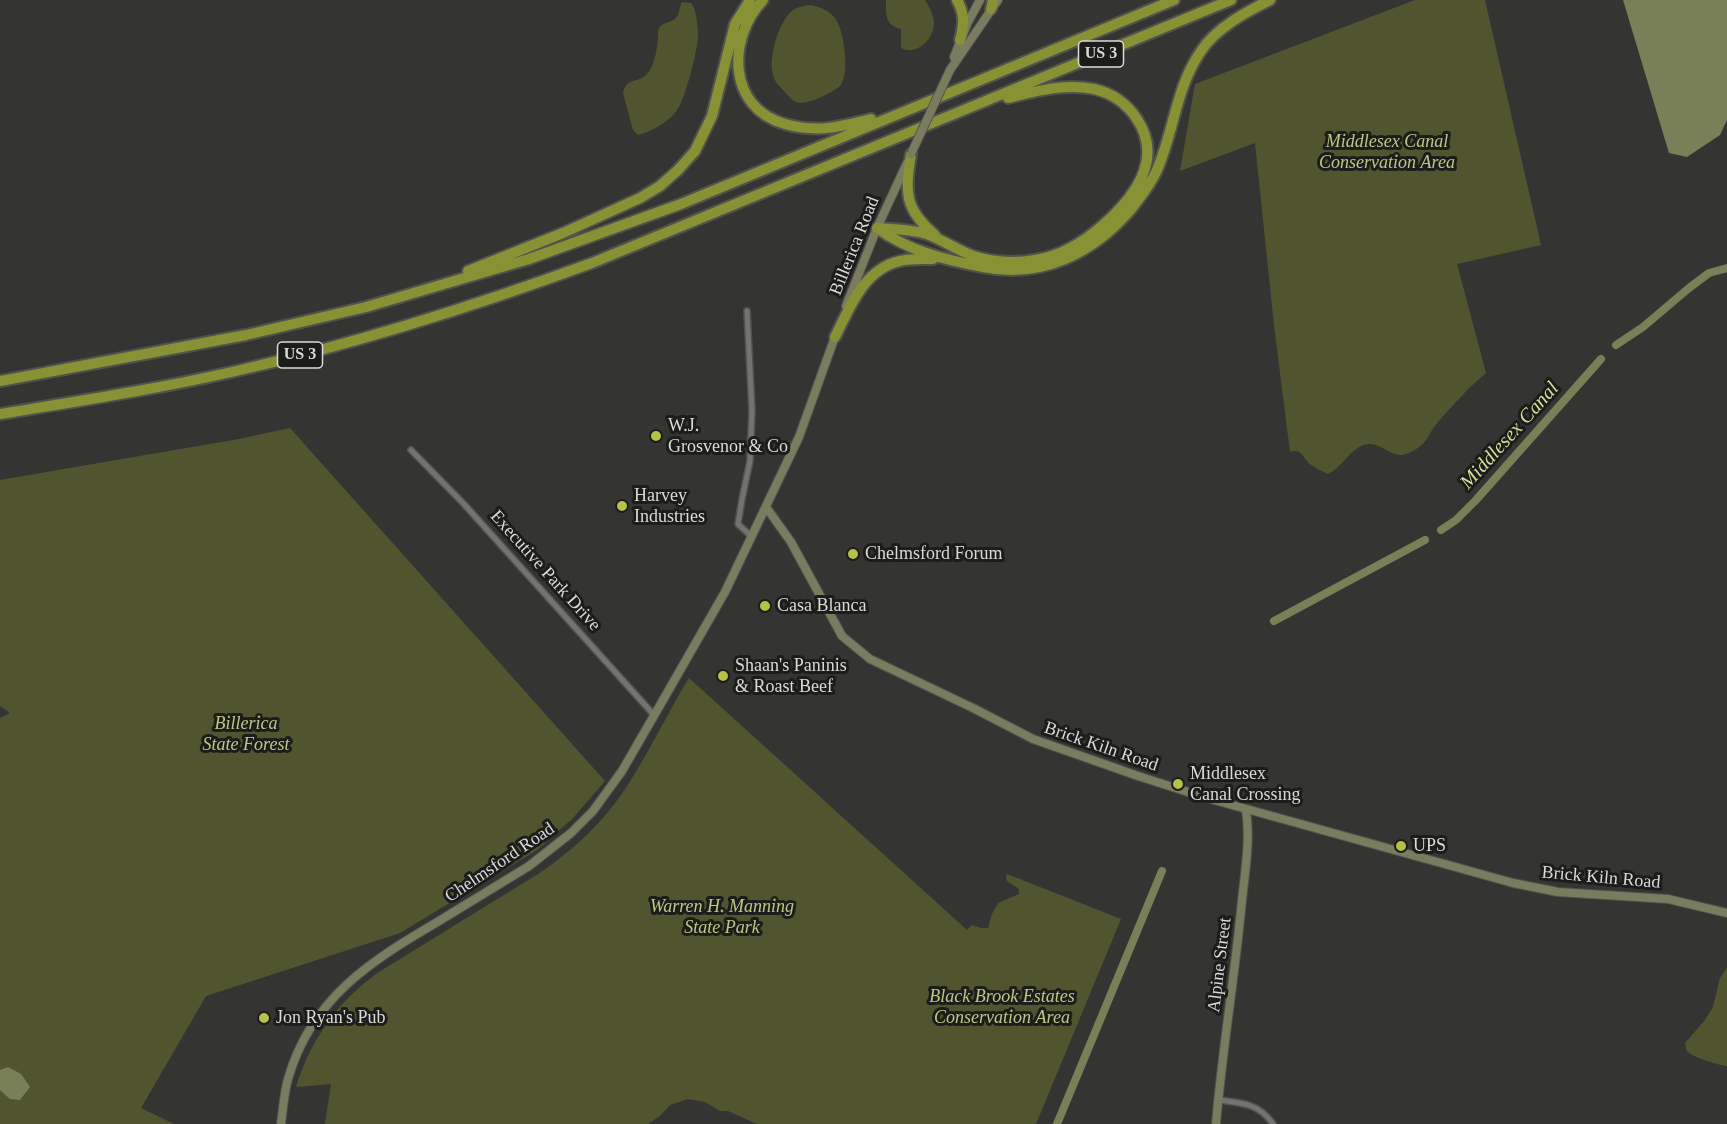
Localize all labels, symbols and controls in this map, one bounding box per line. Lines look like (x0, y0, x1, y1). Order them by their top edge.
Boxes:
road number: US 3 (1078, 41, 1124, 67)
park label: Middlesex Canal Conservation Area (1319, 131, 1455, 174)
street label: Billerica Road (825, 194, 885, 298)
road number: US 3 (278, 342, 322, 368)
water label: Middlesex Canal (1456, 377, 1564, 495)
place label: W.J. Grosvenor & Co (668, 415, 788, 458)
marker: W.J. Grosvenor & Co (649, 429, 663, 443)
place label: Harvey Industries (634, 485, 705, 528)
marker: Harvey Industries (615, 499, 629, 513)
street label: Executive Park Drive (485, 506, 605, 636)
place label: Chelmsford Forum (865, 543, 1002, 565)
marker: Chelmsford Forum (846, 547, 860, 561)
place label: Casa Blanca (777, 595, 866, 617)
marker: Casa Blanca (758, 599, 772, 613)
place label: Shaan's Paninis & Roast Beef (735, 655, 847, 698)
marker: Shaan's Paninis & Roast Beef (716, 669, 730, 683)
park label: Billerica State Forest (203, 713, 289, 756)
street label: Brick Kiln Road (1041, 717, 1161, 777)
place label: Middlesex Canal Crossing (1190, 763, 1300, 806)
marker: Middlesex Canal Crossing (1171, 777, 1185, 791)
street label: Chelmsford Road (441, 818, 559, 908)
place label: UPS (1413, 835, 1446, 857)
marker: UPS (1394, 839, 1408, 853)
street label: Brick Kiln Road (1541, 862, 1661, 894)
park label: Warren H. Manning State Park (650, 896, 794, 938)
street label: Alpine Street (1203, 916, 1237, 1014)
park label: Black Brook Estates Conservation Area (929, 986, 1075, 1028)
place label: Jon Ryan's Pub (276, 1007, 386, 1029)
marker: Jon Ryan's Pub (257, 1011, 271, 1025)

